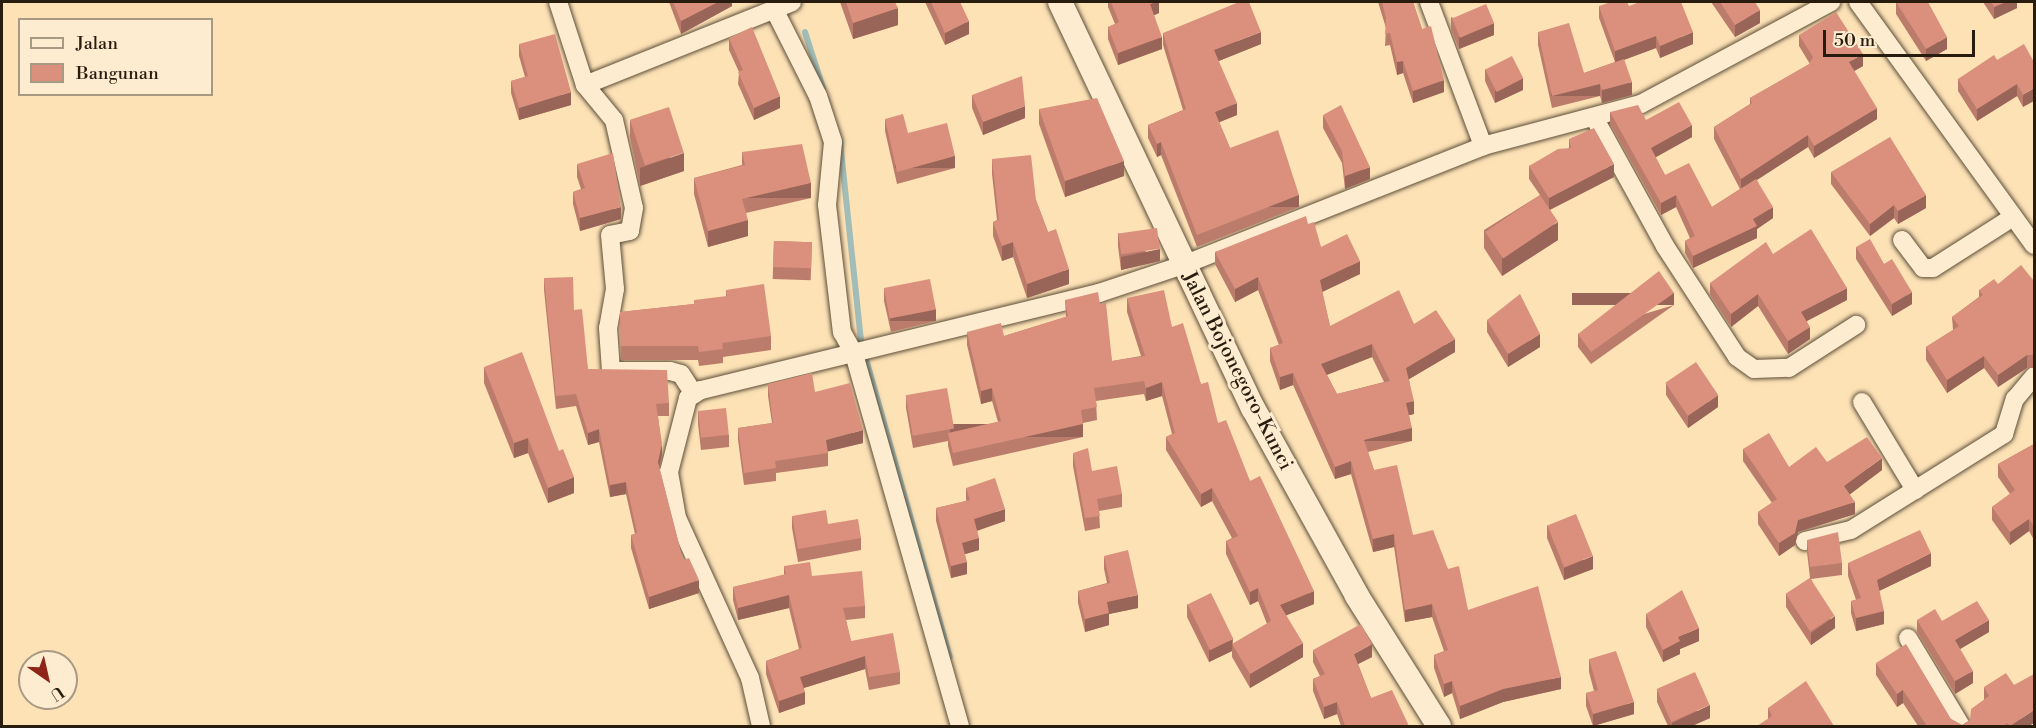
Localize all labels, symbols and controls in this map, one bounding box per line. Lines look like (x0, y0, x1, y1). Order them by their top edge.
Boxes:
legend (18, 18, 213, 96)
scale bar (1826, 18, 1978, 56)
text: 50 m (1834, 29, 1875, 52)
text: Jalan (76, 32, 118, 55)
text: Bangunan (76, 62, 159, 85)
street label: Jalan Bojonegoro-Kunci (1176, 268, 1298, 474)
north arrow (18, 650, 78, 710)
text: U (46, 682, 68, 705)

